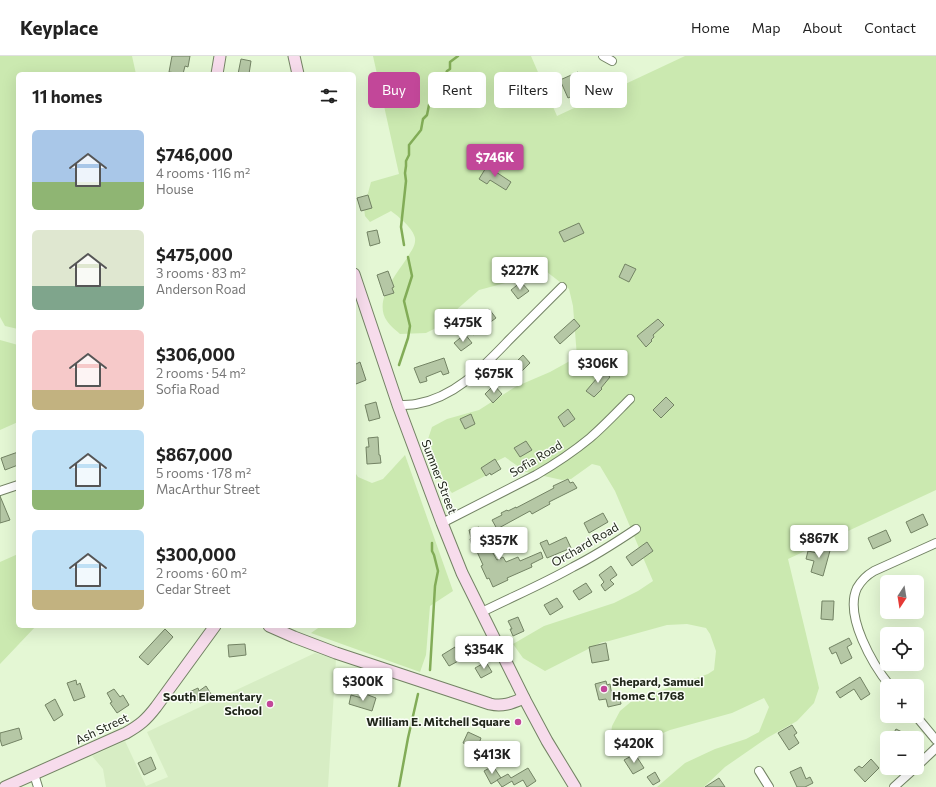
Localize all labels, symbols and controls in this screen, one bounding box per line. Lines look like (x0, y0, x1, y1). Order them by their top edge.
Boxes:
text: Keyplace (20, 16, 98, 39)
text: Home (691, 19, 730, 36)
text: Map (752, 19, 780, 36)
text: About (802, 19, 842, 36)
text: Contact (864, 19, 916, 36)
chip: Buy (368, 72, 420, 108)
chip: Rent (428, 72, 486, 108)
chip: Filters (494, 72, 562, 108)
chip: New (570, 72, 627, 108)
icon: filters (318, 85, 340, 107)
text: 11 homes (32, 86, 102, 107)
text: $746,000 (156, 144, 233, 165)
pin: $746K (467, 144, 523, 178)
icon: home (64, 146, 112, 194)
text: $746K (476, 149, 514, 165)
text: 4 rooms · 116 m² (156, 165, 250, 181)
text: House (156, 181, 194, 197)
text: $475,000 (156, 244, 233, 265)
icon: home (64, 246, 112, 294)
pin: $227K (492, 257, 548, 291)
text: $227K (501, 262, 539, 278)
text: 3 rooms · 83 m² (156, 265, 246, 281)
text: Anderson Road (156, 281, 246, 297)
pin: $475K (435, 309, 491, 343)
text: $475K (444, 314, 482, 330)
text: $306,000 (156, 344, 235, 365)
icon: home (64, 346, 112, 394)
pin: $306K (570, 350, 626, 384)
text: $306K (578, 355, 618, 371)
pin: $675K (466, 360, 522, 394)
text: 2 rooms · 54 m² (156, 365, 246, 381)
text: $675K (474, 365, 514, 381)
text: Sofia Road (156, 381, 219, 397)
street label: Sofia Road (507, 437, 564, 479)
street label: Sumner Street (419, 438, 461, 516)
text: $867,000 (156, 444, 233, 465)
icon: home (64, 446, 112, 494)
text: 5 rooms · 178 m² (156, 465, 251, 481)
text: MacArthur Street (156, 481, 260, 497)
street label: Orchard Road (548, 519, 621, 569)
pin: $867K (791, 525, 847, 559)
pin: $357K (471, 527, 527, 561)
text: $867K (799, 530, 839, 546)
text: $357K (480, 532, 518, 548)
text: $300,000 (156, 544, 236, 565)
icon: home (64, 546, 112, 594)
text: 2 rooms · 60 m² (156, 565, 247, 581)
north arrow (880, 575, 924, 619)
map controls (880, 575, 924, 775)
text: Cedar Street (156, 581, 231, 597)
button: locate (880, 627, 924, 671)
pin: $354K (456, 636, 512, 670)
text: $354K (464, 641, 504, 657)
pin: $300K (335, 668, 391, 702)
text: $300K (342, 673, 384, 689)
place label: Shepard, Samuel Home C 1768 (612, 674, 703, 702)
button: + (880, 679, 924, 723)
marker: Shepard, Samuel Home C 1768 (599, 684, 609, 694)
place label: South Elementary School (163, 689, 262, 717)
marker: South Elementary School (265, 699, 275, 709)
street label: Ash Street (73, 710, 130, 746)
place label: William E. Mitchell Square (366, 714, 510, 728)
marker: William E. Mitchell Square (513, 717, 523, 727)
pin: $420K (606, 730, 662, 764)
button: − (880, 731, 924, 775)
text: $420K (614, 735, 654, 751)
pin: $413K (464, 741, 520, 775)
text: $413K (473, 746, 511, 762)

